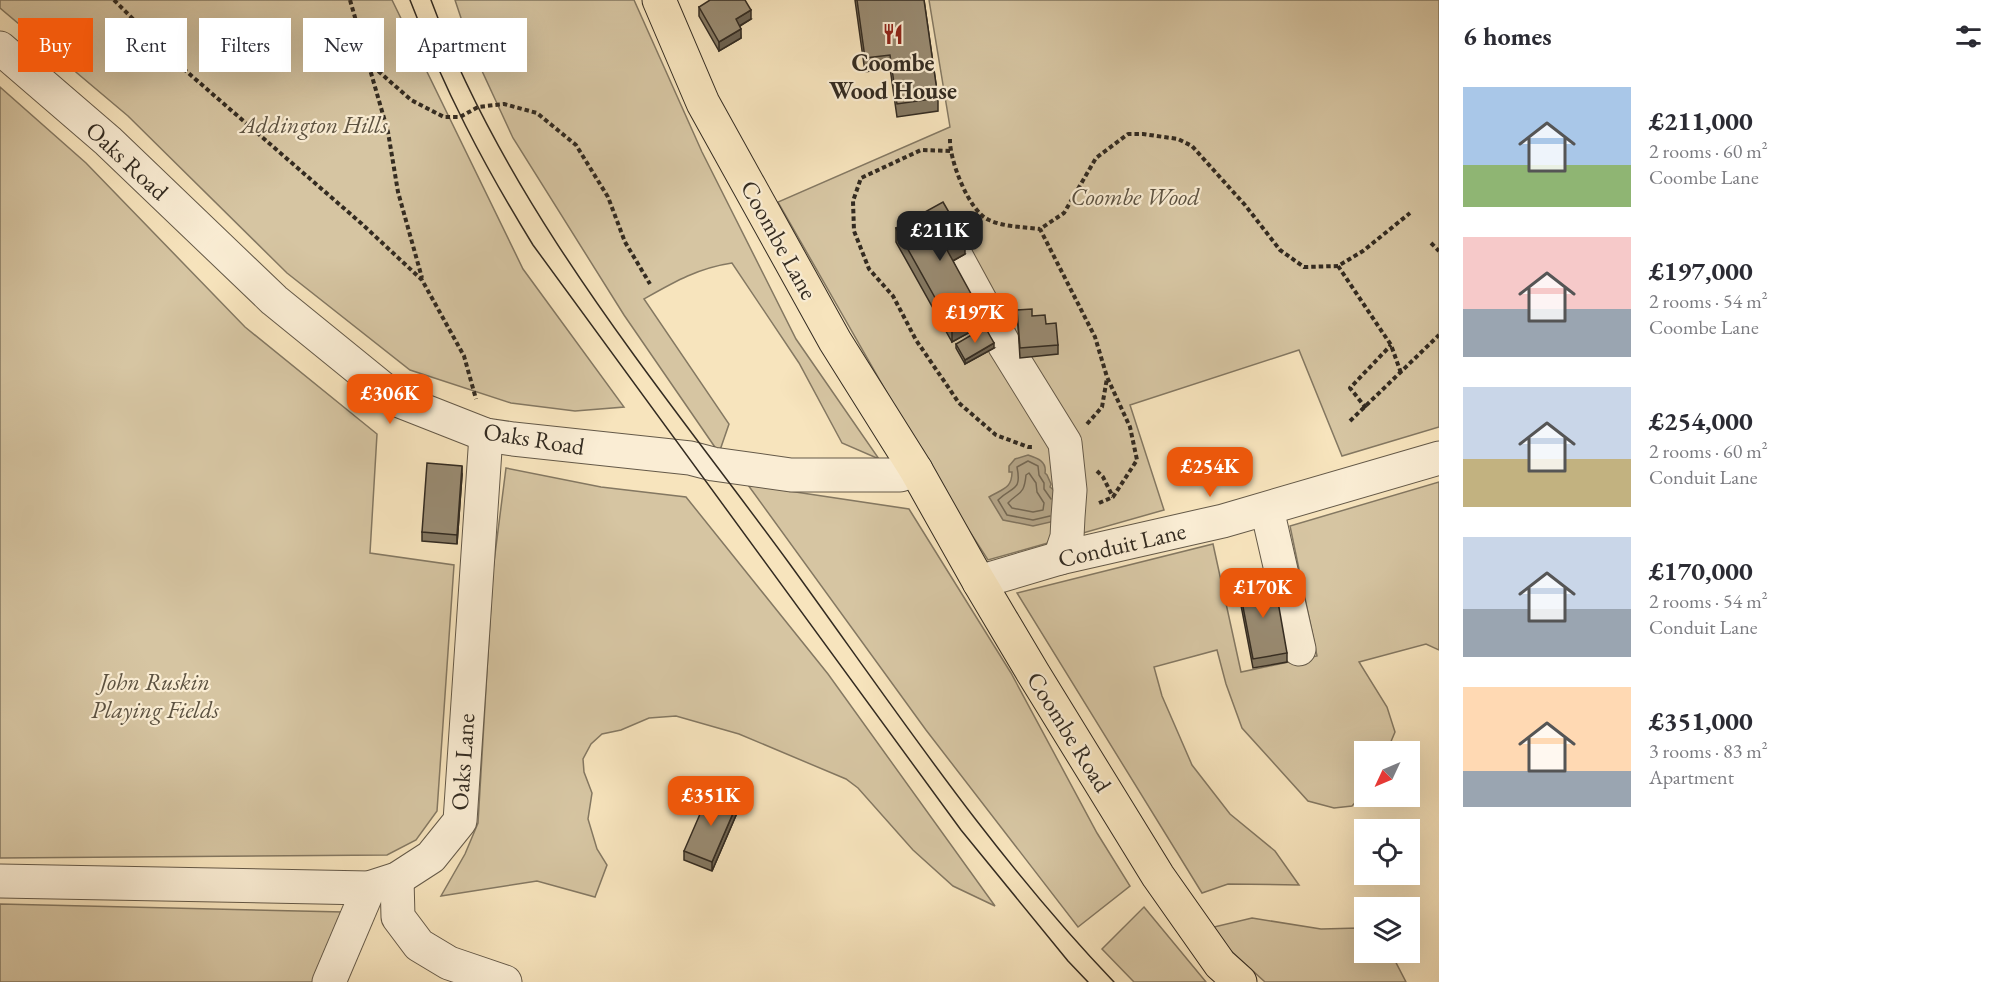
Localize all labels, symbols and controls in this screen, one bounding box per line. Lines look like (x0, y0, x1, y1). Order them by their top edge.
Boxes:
chip: Buy (18, 18, 93, 72)
chip: Rent (105, 18, 187, 72)
chip: Filters (199, 18, 291, 72)
chip: New (303, 18, 384, 72)
chip: Apartment (396, 18, 527, 72)
text: 6 homes (1463, 19, 1552, 53)
icon: filters (1952, 20, 1985, 53)
restaurant icon: Coombe Wood House (881, 22, 905, 46)
place label: Coombe Wood House (829, 47, 957, 106)
text: £211,000 (1649, 104, 1753, 138)
park label: Addington Hills (238, 109, 388, 140)
icon: home (1511, 111, 1583, 183)
street label: Oaks Road (79, 115, 176, 207)
text: 2 rooms · 60 m² (1649, 138, 1768, 164)
text: Coombe Lane (1649, 164, 1759, 190)
street label: Coombe Lane (734, 175, 825, 305)
park label: Coombe Wood (1070, 181, 1200, 212)
pin: £211K (898, 211, 982, 262)
text: £211K (911, 217, 969, 243)
text: £197,000 (1649, 254, 1753, 288)
icon: home (1511, 261, 1583, 333)
text: 2 rooms · 54 m² (1649, 288, 1768, 314)
pin: £197K (933, 293, 1017, 344)
text: £197K (946, 299, 1004, 325)
text: Coombe Lane (1649, 314, 1759, 340)
pin: £306K (348, 374, 432, 425)
text: £306K (361, 380, 419, 406)
text: £254,000 (1649, 404, 1753, 438)
icon: home (1511, 411, 1583, 483)
street label: Oaks Road (481, 415, 588, 462)
text: 2 rooms · 60 m² (1649, 438, 1768, 464)
pin: £254K (1168, 447, 1252, 498)
text: £254K (1181, 453, 1239, 479)
text: Conduit Lane (1649, 464, 1758, 490)
street label: Conduit Lane (1055, 515, 1189, 574)
text: £170,000 (1649, 554, 1753, 588)
icon: home (1511, 561, 1583, 633)
pin: £170K (1221, 568, 1305, 619)
text: £170K (1234, 574, 1292, 600)
text: 2 rooms · 54 m² (1649, 588, 1768, 614)
text: Conduit Lane (1649, 614, 1758, 640)
park label: John Ruskin Playing Fields (91, 666, 219, 725)
street label: Coombe Road (1020, 666, 1119, 798)
text: £351,000 (1649, 704, 1753, 738)
icon: home (1511, 711, 1583, 783)
street label: Oaks Lane (444, 712, 481, 812)
text: 3 rooms · 83 m² (1649, 738, 1768, 764)
north arrow (1354, 741, 1420, 807)
map controls (1354, 741, 1420, 963)
text: Apartment (1649, 764, 1734, 790)
pin: £351K (669, 776, 753, 827)
text: £351K (682, 782, 740, 808)
button: locate (1354, 819, 1420, 885)
button: layers (1354, 897, 1420, 963)

